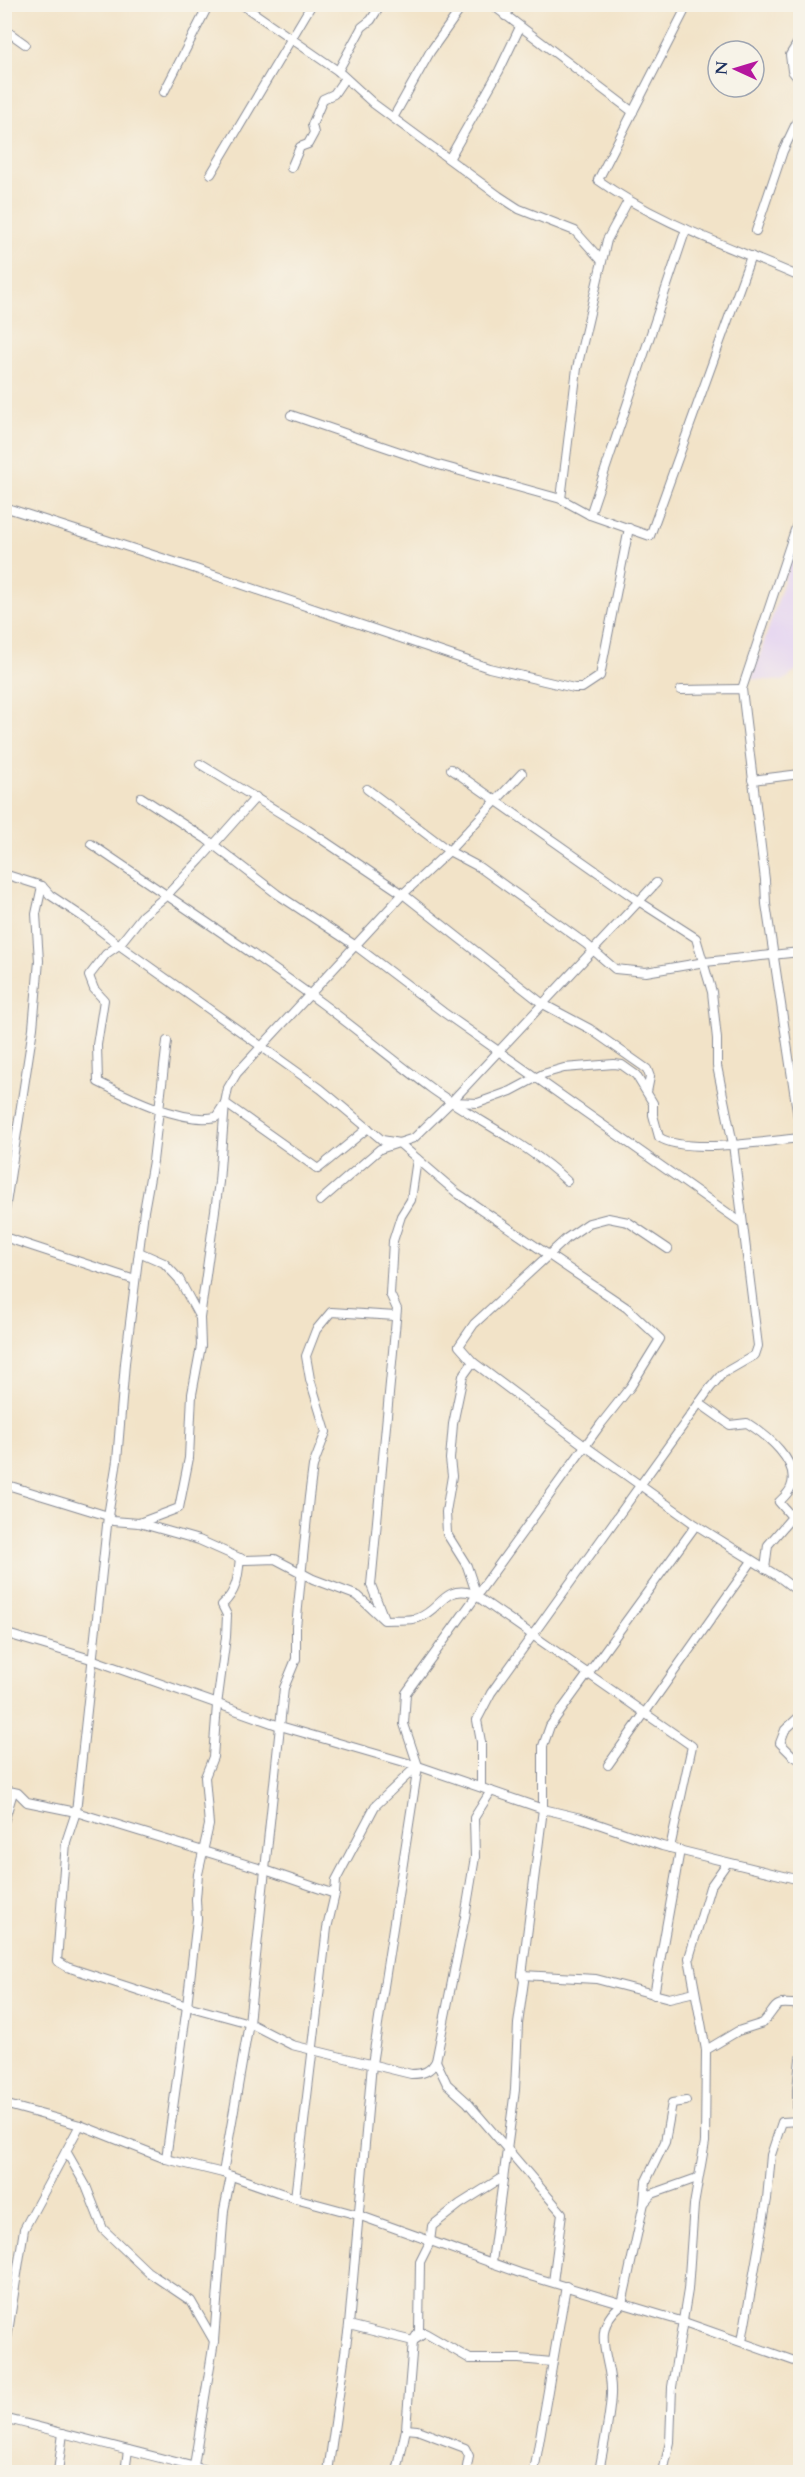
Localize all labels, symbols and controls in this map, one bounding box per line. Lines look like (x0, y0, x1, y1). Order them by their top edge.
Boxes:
north arrow (706, 39, 766, 99)
text: N (711, 60, 733, 76)

